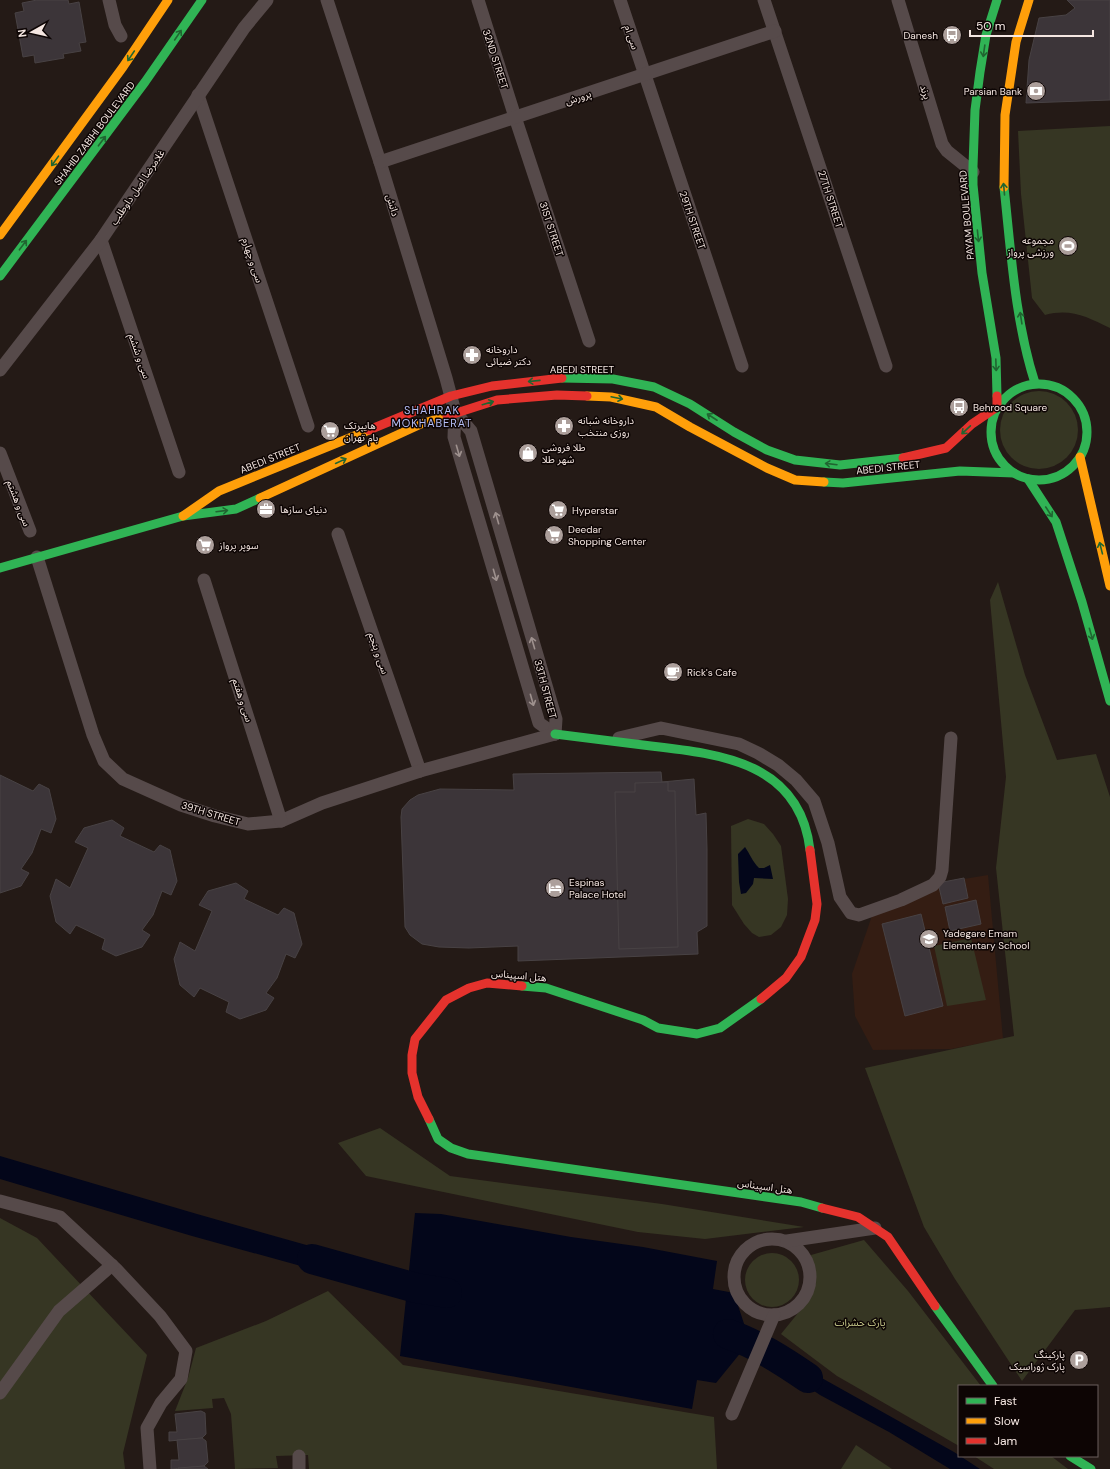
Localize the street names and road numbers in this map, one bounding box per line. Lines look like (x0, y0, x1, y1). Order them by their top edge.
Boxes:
street label: سی ام (620, 23, 642, 52)
street label: 32ND STREET (480, 28, 511, 91)
street label: SHAHID ZABIHI BOULEVARD (51, 79, 138, 188)
street label: پرند (917, 83, 934, 101)
street label: پرورش (563, 87, 593, 108)
street label: غلامرضا اصل داوطلب (107, 147, 167, 227)
street label: 27TH STREET (815, 169, 846, 230)
street label: PAYAM BOULEVARD (956, 169, 977, 260)
street label: 29TH STREET (676, 189, 709, 251)
street label: دانش (383, 192, 402, 218)
street label: 31ST STREET (537, 200, 567, 259)
street label: سی و چهارم (237, 236, 266, 285)
street label: سی و ششم (125, 332, 153, 381)
street label: ABEDI STREET (550, 363, 615, 376)
street label: ABEDI STREET (238, 440, 303, 477)
street label: ABEDI STREET (855, 458, 921, 477)
street label: سی و هشتم (3, 478, 33, 529)
street label: سی و پنجم (364, 631, 392, 676)
street label: 33TH STREET (531, 658, 560, 720)
street label: سی و هفتم (228, 677, 256, 724)
street label: 39TH STREET (180, 798, 242, 829)
street label: هتل اسپیناس (491, 967, 547, 984)
street label: هتل اسپیناس (737, 1176, 794, 1197)

